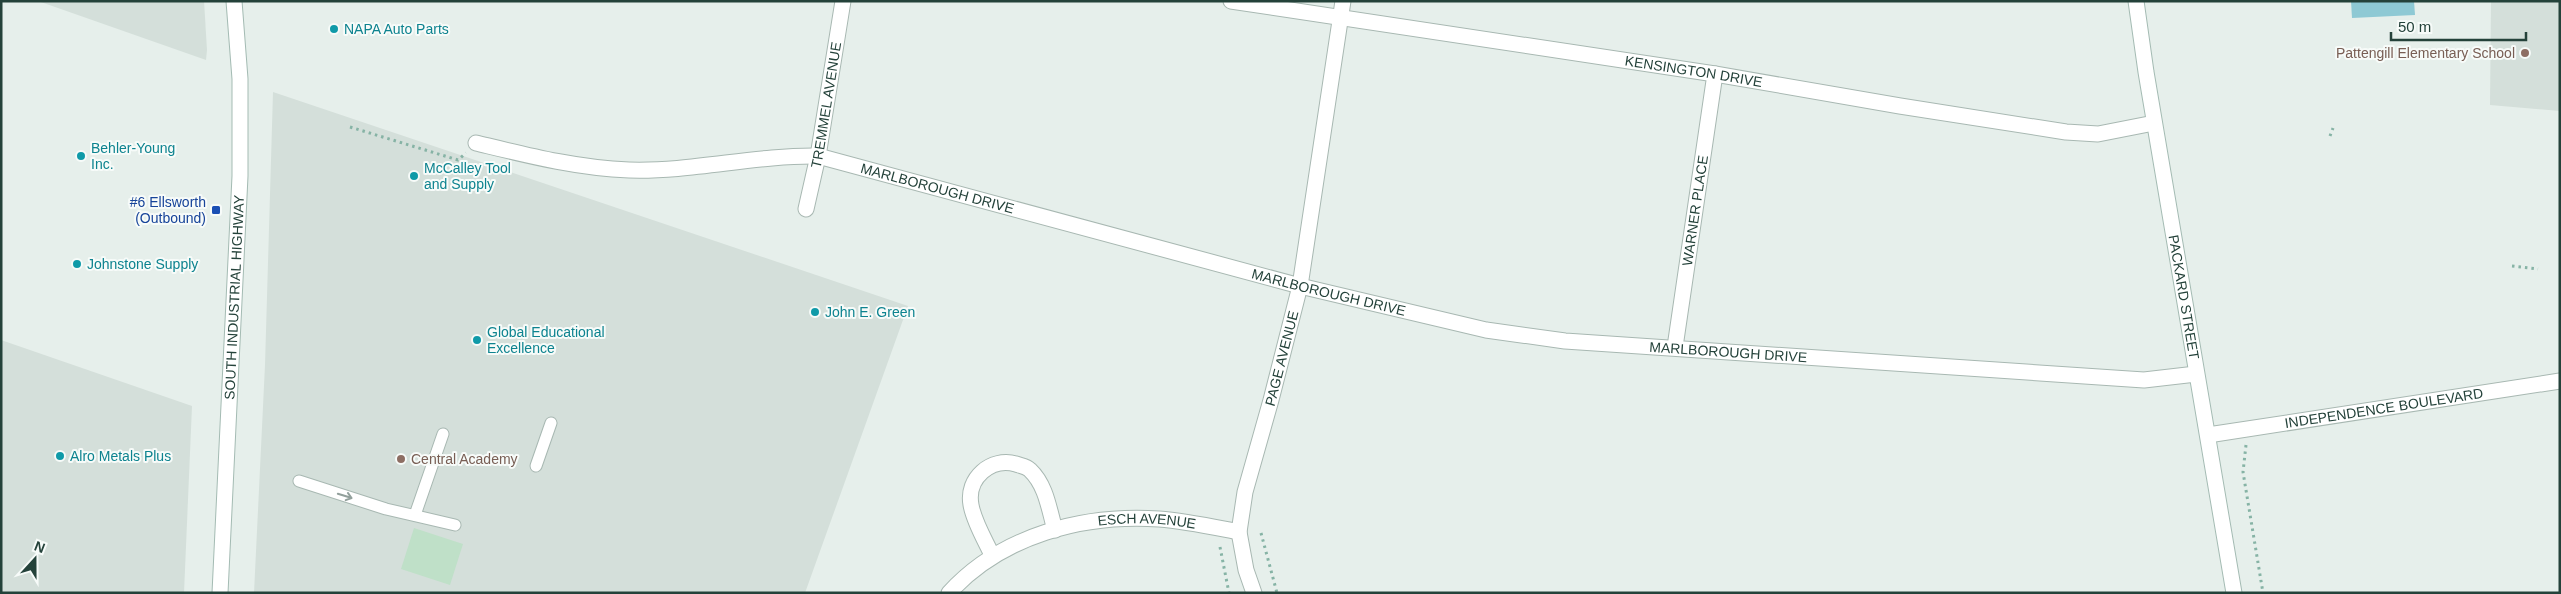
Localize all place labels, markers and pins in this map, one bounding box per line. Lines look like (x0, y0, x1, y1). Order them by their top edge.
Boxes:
place label: NAPA Auto Parts (344, 21, 449, 37)
marker: NAPA Auto Parts (328, 23, 340, 35)
place label: Pattengill Elementary School (2336, 45, 2515, 61)
marker: Pattengill Elementary School (2519, 47, 2531, 59)
place label: Behler-Young Inc. (91, 140, 175, 172)
marker: Behler-Young Inc. (75, 150, 87, 162)
place label: McCalley Tool and Supply (424, 160, 511, 192)
marker: McCalley Tool and Supply (408, 170, 420, 182)
place label: #6 Ellsworth (Outbound) (130, 194, 206, 226)
marker: #6 Ellsworth (Outbound) (210, 204, 222, 216)
place label: Johnstone Supply (87, 256, 198, 272)
marker: Johnstone Supply (71, 258, 83, 270)
place label: John E. Green (825, 304, 915, 320)
marker: John E. Green (809, 306, 821, 318)
place label: Global Educational Excellence (487, 324, 605, 356)
marker: Global Educational Excellence (471, 334, 483, 346)
place label: Alro Metals Plus (70, 448, 171, 464)
marker: Alro Metals Plus (54, 450, 66, 462)
place label: Central Academy (411, 451, 518, 467)
marker: Central Academy (395, 453, 407, 465)

